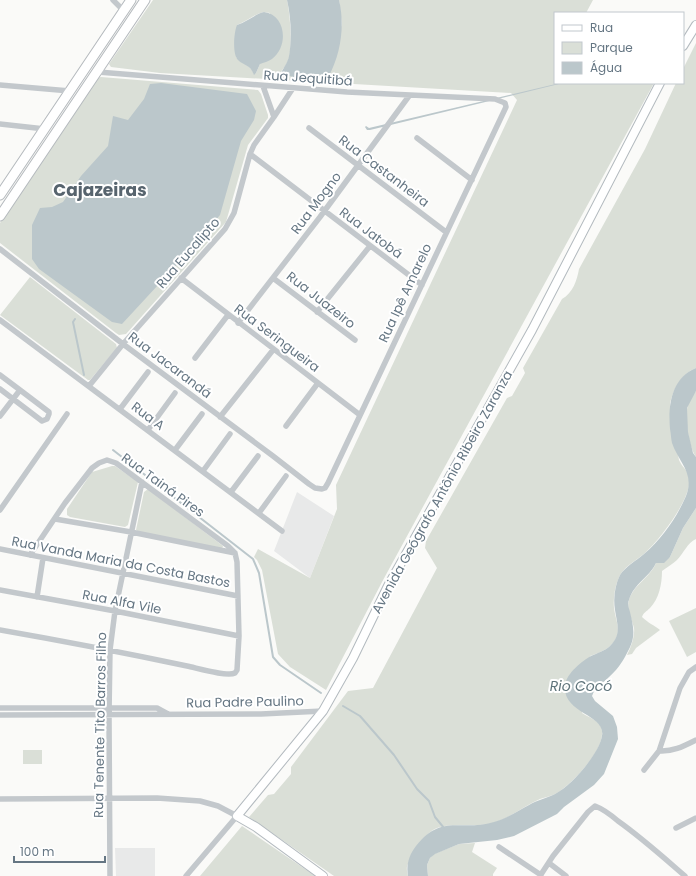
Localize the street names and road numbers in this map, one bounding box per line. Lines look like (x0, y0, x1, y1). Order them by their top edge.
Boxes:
street label: Rua Jequitibá (263, 65, 353, 91)
street label: Rua Castanheira (335, 131, 433, 211)
street label: Rua Mogno (286, 168, 346, 238)
street label: Rua Jatobá (335, 203, 407, 263)
street label: Rua Eucalipto (152, 213, 224, 293)
street label: Rua Ipê Amarelo (374, 240, 436, 346)
street label: Rua Juazeiro (283, 267, 359, 333)
street label: Rua Seringueira (230, 300, 324, 376)
street label: Rua Jacarandá (124, 327, 216, 403)
street label: Avenida Geógrafo Antônio Ribeiro Zaranza (367, 367, 517, 617)
street label: Rua A (127, 397, 169, 435)
street label: Rua Tainá Pires (118, 448, 209, 522)
street label: Rua Vanda Maria da Costa Bastos (10, 531, 232, 593)
street label: Rua Alfa Vile (81, 585, 163, 619)
street label: Rua Tenente Tito Barros Filho (89, 632, 111, 818)
street label: Rua Padre Paulino (186, 691, 304, 713)

